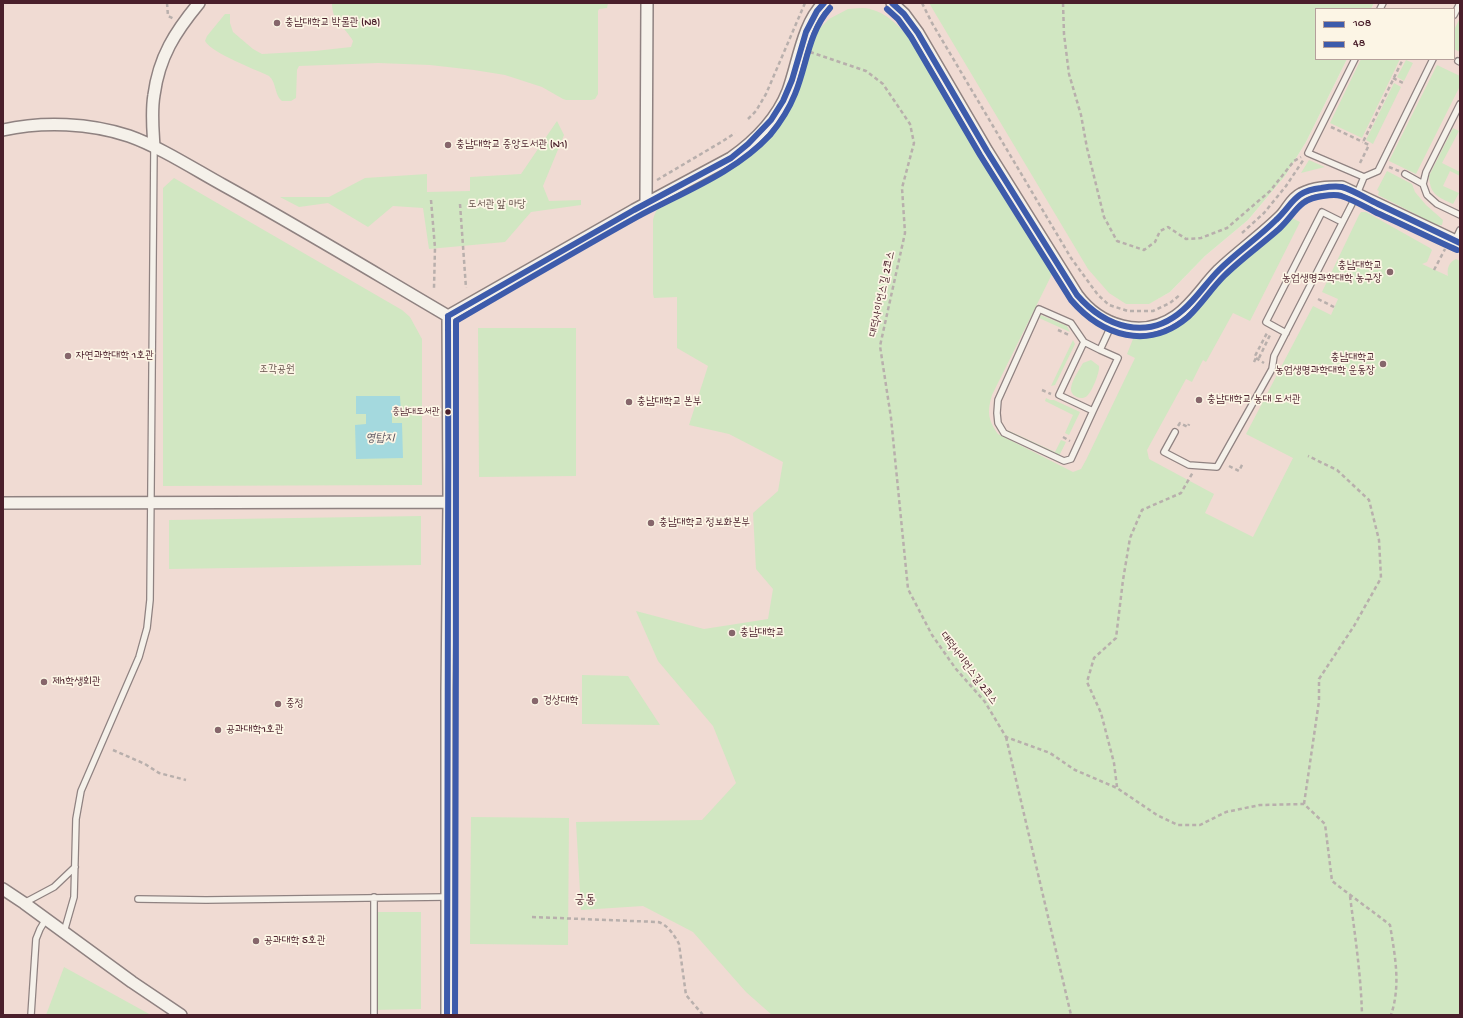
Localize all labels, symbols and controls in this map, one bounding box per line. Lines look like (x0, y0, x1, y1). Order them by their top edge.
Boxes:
legend (1315, 8, 1455, 60)
place label: 충남대학교 박물관 (N8) (285, 16, 380, 30)
text: 108 (1353, 17, 1371, 31)
marker: 충남대학교 박물관 (N8) (272, 18, 282, 28)
text: 48 (1353, 37, 1365, 51)
place label: 충남대학교 중앙도서관 (N1) (456, 138, 568, 152)
marker: 충남대학교 중앙도서관 (N1) (443, 140, 453, 150)
park label: 도서관 앞 마당 (468, 198, 526, 212)
street label: 대덕사이언스길 2코스 (867, 250, 899, 338)
place label: 충남대학교 농업생명과학대학 농구장 (1282, 259, 1382, 285)
marker: 충남대학교 농업생명과학대학 농구장 (1385, 267, 1395, 277)
place label: 자연과학대학 1호관 (76, 349, 154, 363)
marker: 자연과학대학 1호관 (63, 351, 73, 361)
place label: 충남대학교 농업생명과학대학 운동장 (1275, 351, 1375, 377)
marker: 충남대학교 농업생명과학대학 운동장 (1378, 359, 1388, 369)
park label: 조각공원 (259, 363, 295, 377)
place label: 충남대학교 농대 도서관 (1207, 393, 1301, 407)
place label: 충남대학교 본부 (637, 395, 702, 409)
marker: 충남대학교 농대 도서관 (1194, 395, 1204, 405)
marker: 충남대학교 본부 (624, 397, 634, 407)
place label: 충남대도서관 (392, 406, 440, 418)
marker: 충남대도서관 (443, 407, 453, 417)
water label: 영탑지 (366, 432, 394, 446)
place label: 충남대학교 정보화본부 (659, 516, 750, 530)
marker: 충남대학교 정보화본부 (646, 518, 656, 528)
place label: 충남대학교 (740, 626, 784, 640)
marker: 충남대학교 (727, 628, 737, 638)
street label: 대덕사이언스길 2코스 (936, 630, 1000, 708)
place label: 제1학생회관 (52, 675, 101, 689)
marker: 제1학생회관 (39, 677, 49, 687)
place label: 경상대학 (543, 694, 578, 708)
marker: 경상대학 (530, 696, 540, 706)
place label: 중정 (286, 697, 304, 711)
marker: 중정 (273, 699, 283, 709)
place label: 공과대학1호관 (226, 723, 284, 737)
marker: 공과대학1호관 (213, 725, 223, 735)
district label: 궁동 (575, 893, 595, 909)
place label: 공과대학 5호관 (264, 934, 325, 948)
marker: 공과대학 5호관 (251, 936, 261, 946)

